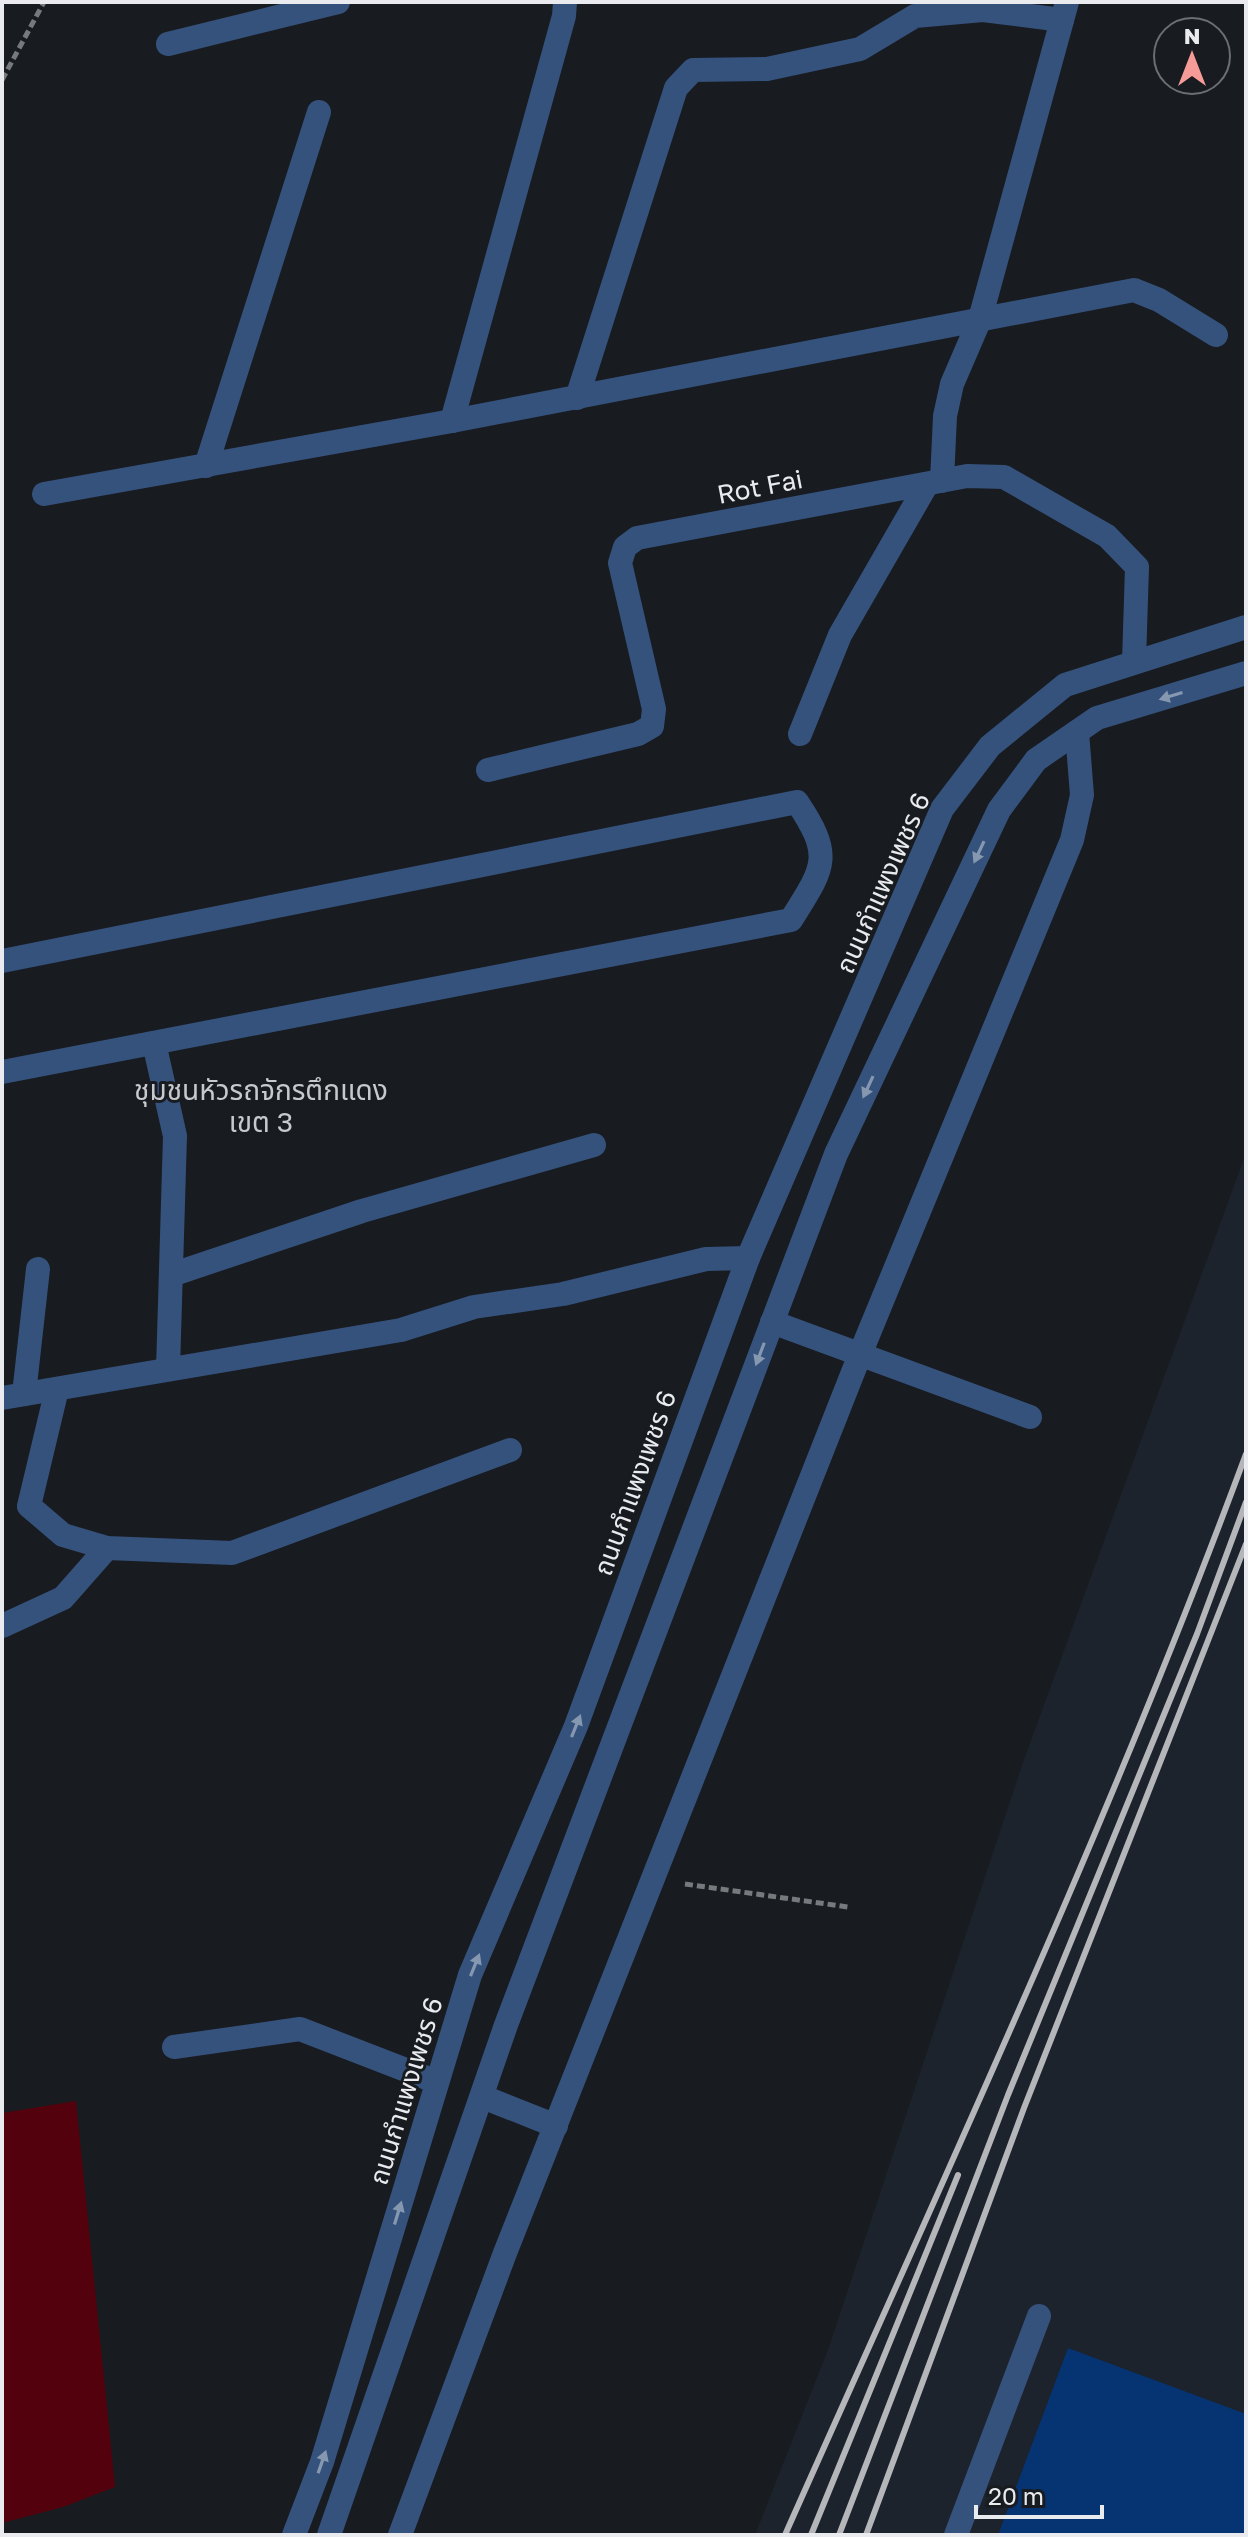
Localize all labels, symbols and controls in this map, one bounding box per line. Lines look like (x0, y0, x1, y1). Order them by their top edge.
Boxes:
north arrow (1152, 16, 1232, 96)
text: N (1184, 22, 1200, 49)
street label: Rot Fai (714, 463, 805, 510)
one-way arrow (1159, 690, 1183, 703)
street label: ถนนกำแพงเพชร 6 (829, 788, 936, 978)
one-way arrow (972, 840, 986, 863)
district label: ชุมชนหัวรถจักรตึกแดง เขต 3 (134, 1073, 388, 1138)
one-way arrow (861, 1075, 875, 1098)
one-way arrow (753, 1342, 766, 1366)
street label: ถนนกำแพงเพชร 6 (587, 1386, 682, 1580)
one-way arrow (570, 1713, 583, 1737)
one-way arrow (469, 1953, 482, 1977)
street label: ถนนกำแพงเพชร 6 (362, 1993, 449, 2188)
one-way arrow (392, 2201, 404, 2225)
one-way arrow (316, 2450, 328, 2474)
scale bar (976, 2469, 1102, 2519)
text: 20 m (988, 2481, 1044, 2510)

